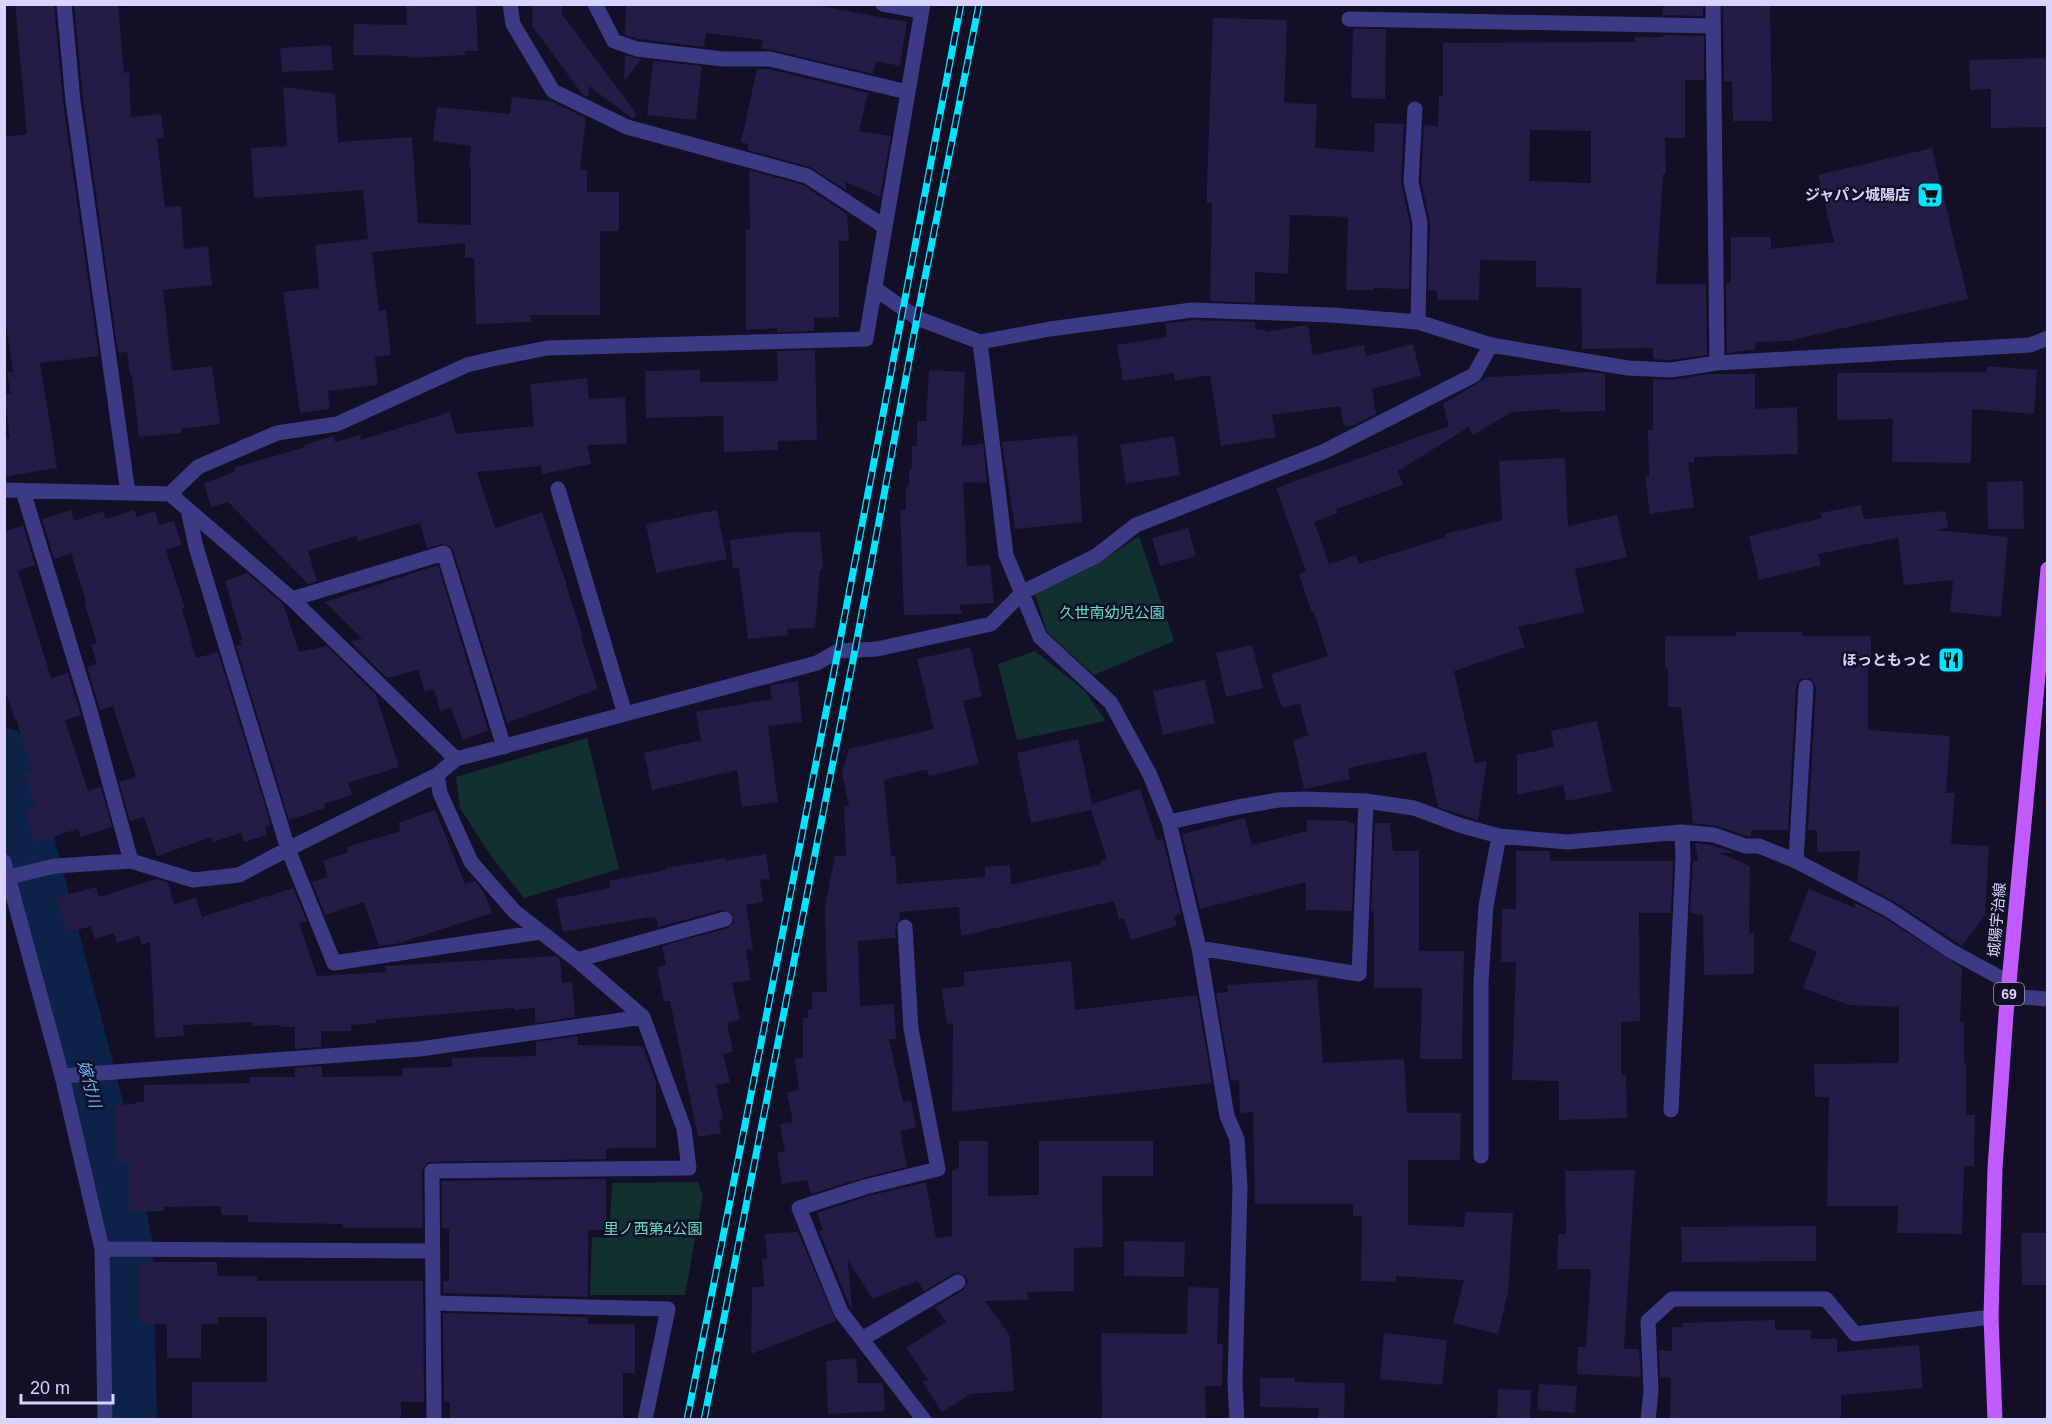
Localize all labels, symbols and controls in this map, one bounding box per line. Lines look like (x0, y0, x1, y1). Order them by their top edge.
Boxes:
supermarket icon: ジャパン城陽店 (1915, 180, 1945, 210)
place label: ジャパン城陽店 (1805, 186, 1910, 203)
park label: 久世南幼児公園 (1059, 604, 1165, 621)
restaurant icon: ほっともっと (1936, 645, 1966, 675)
place label: ほっともっと (1842, 651, 1932, 668)
street label: 城陽宇治線 (1985, 882, 2008, 958)
road number: 69 (1994, 983, 2024, 1005)
water label: 嫁付川 (75, 1059, 104, 1111)
park label: 里ノ西第4公園 (604, 1220, 702, 1237)
scale bar (21, 1367, 112, 1405)
text: 20 m (30, 1378, 70, 1398)

